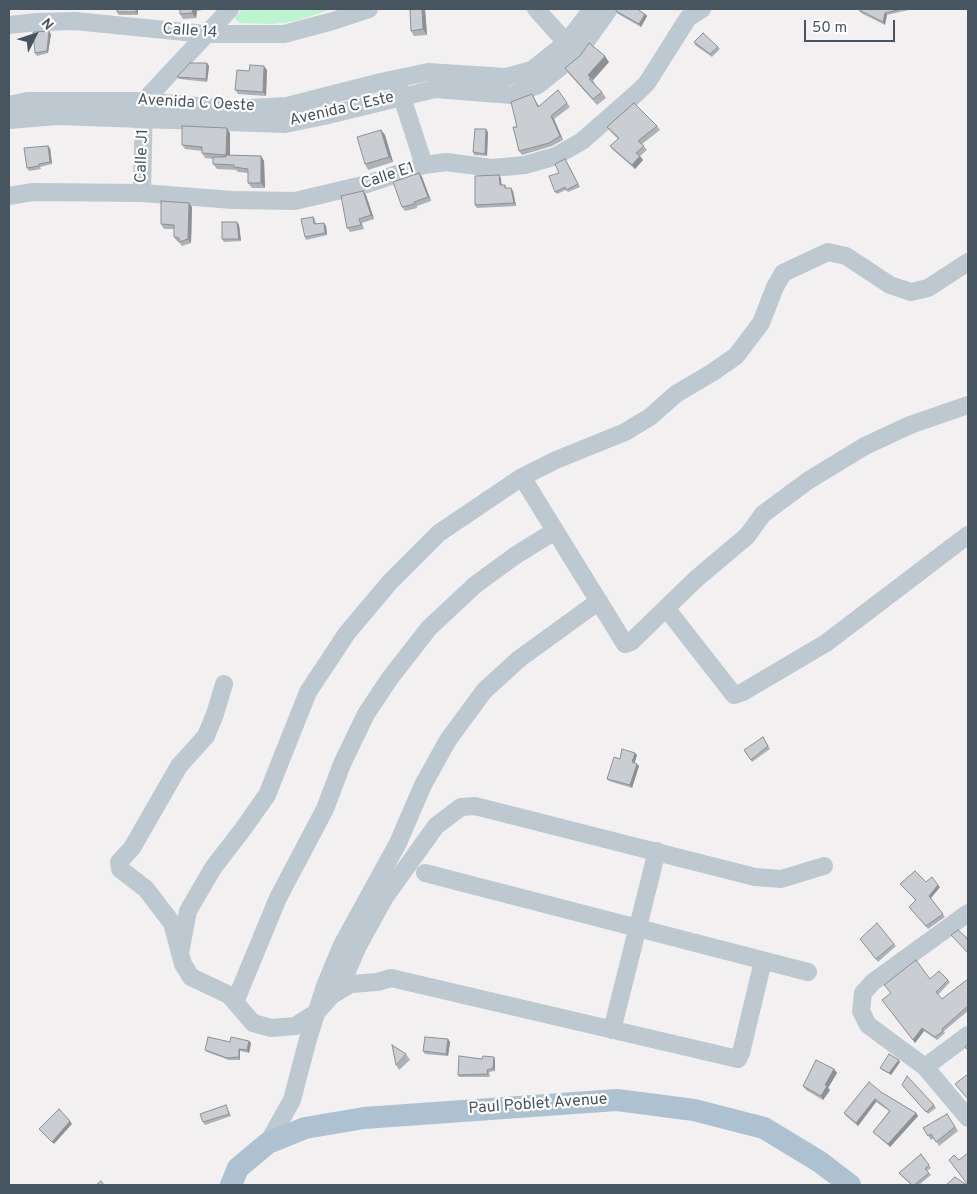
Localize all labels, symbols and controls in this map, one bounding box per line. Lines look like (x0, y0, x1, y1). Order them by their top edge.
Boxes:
north arrow (10, 10, 60, 60)
scale bar (807, 10, 898, 42)
text: N (37, 15, 56, 34)
text: 50 m (812, 19, 847, 38)
street label: Calle 14 (162, 21, 218, 43)
street label: Avenida C Este (288, 89, 396, 131)
street label: Avenida C Oeste (137, 91, 255, 117)
street label: Calle J1 (132, 129, 154, 183)
street label: Calle E1 (359, 159, 417, 195)
street label: Paul Poblet Avenue (468, 1091, 608, 1119)

